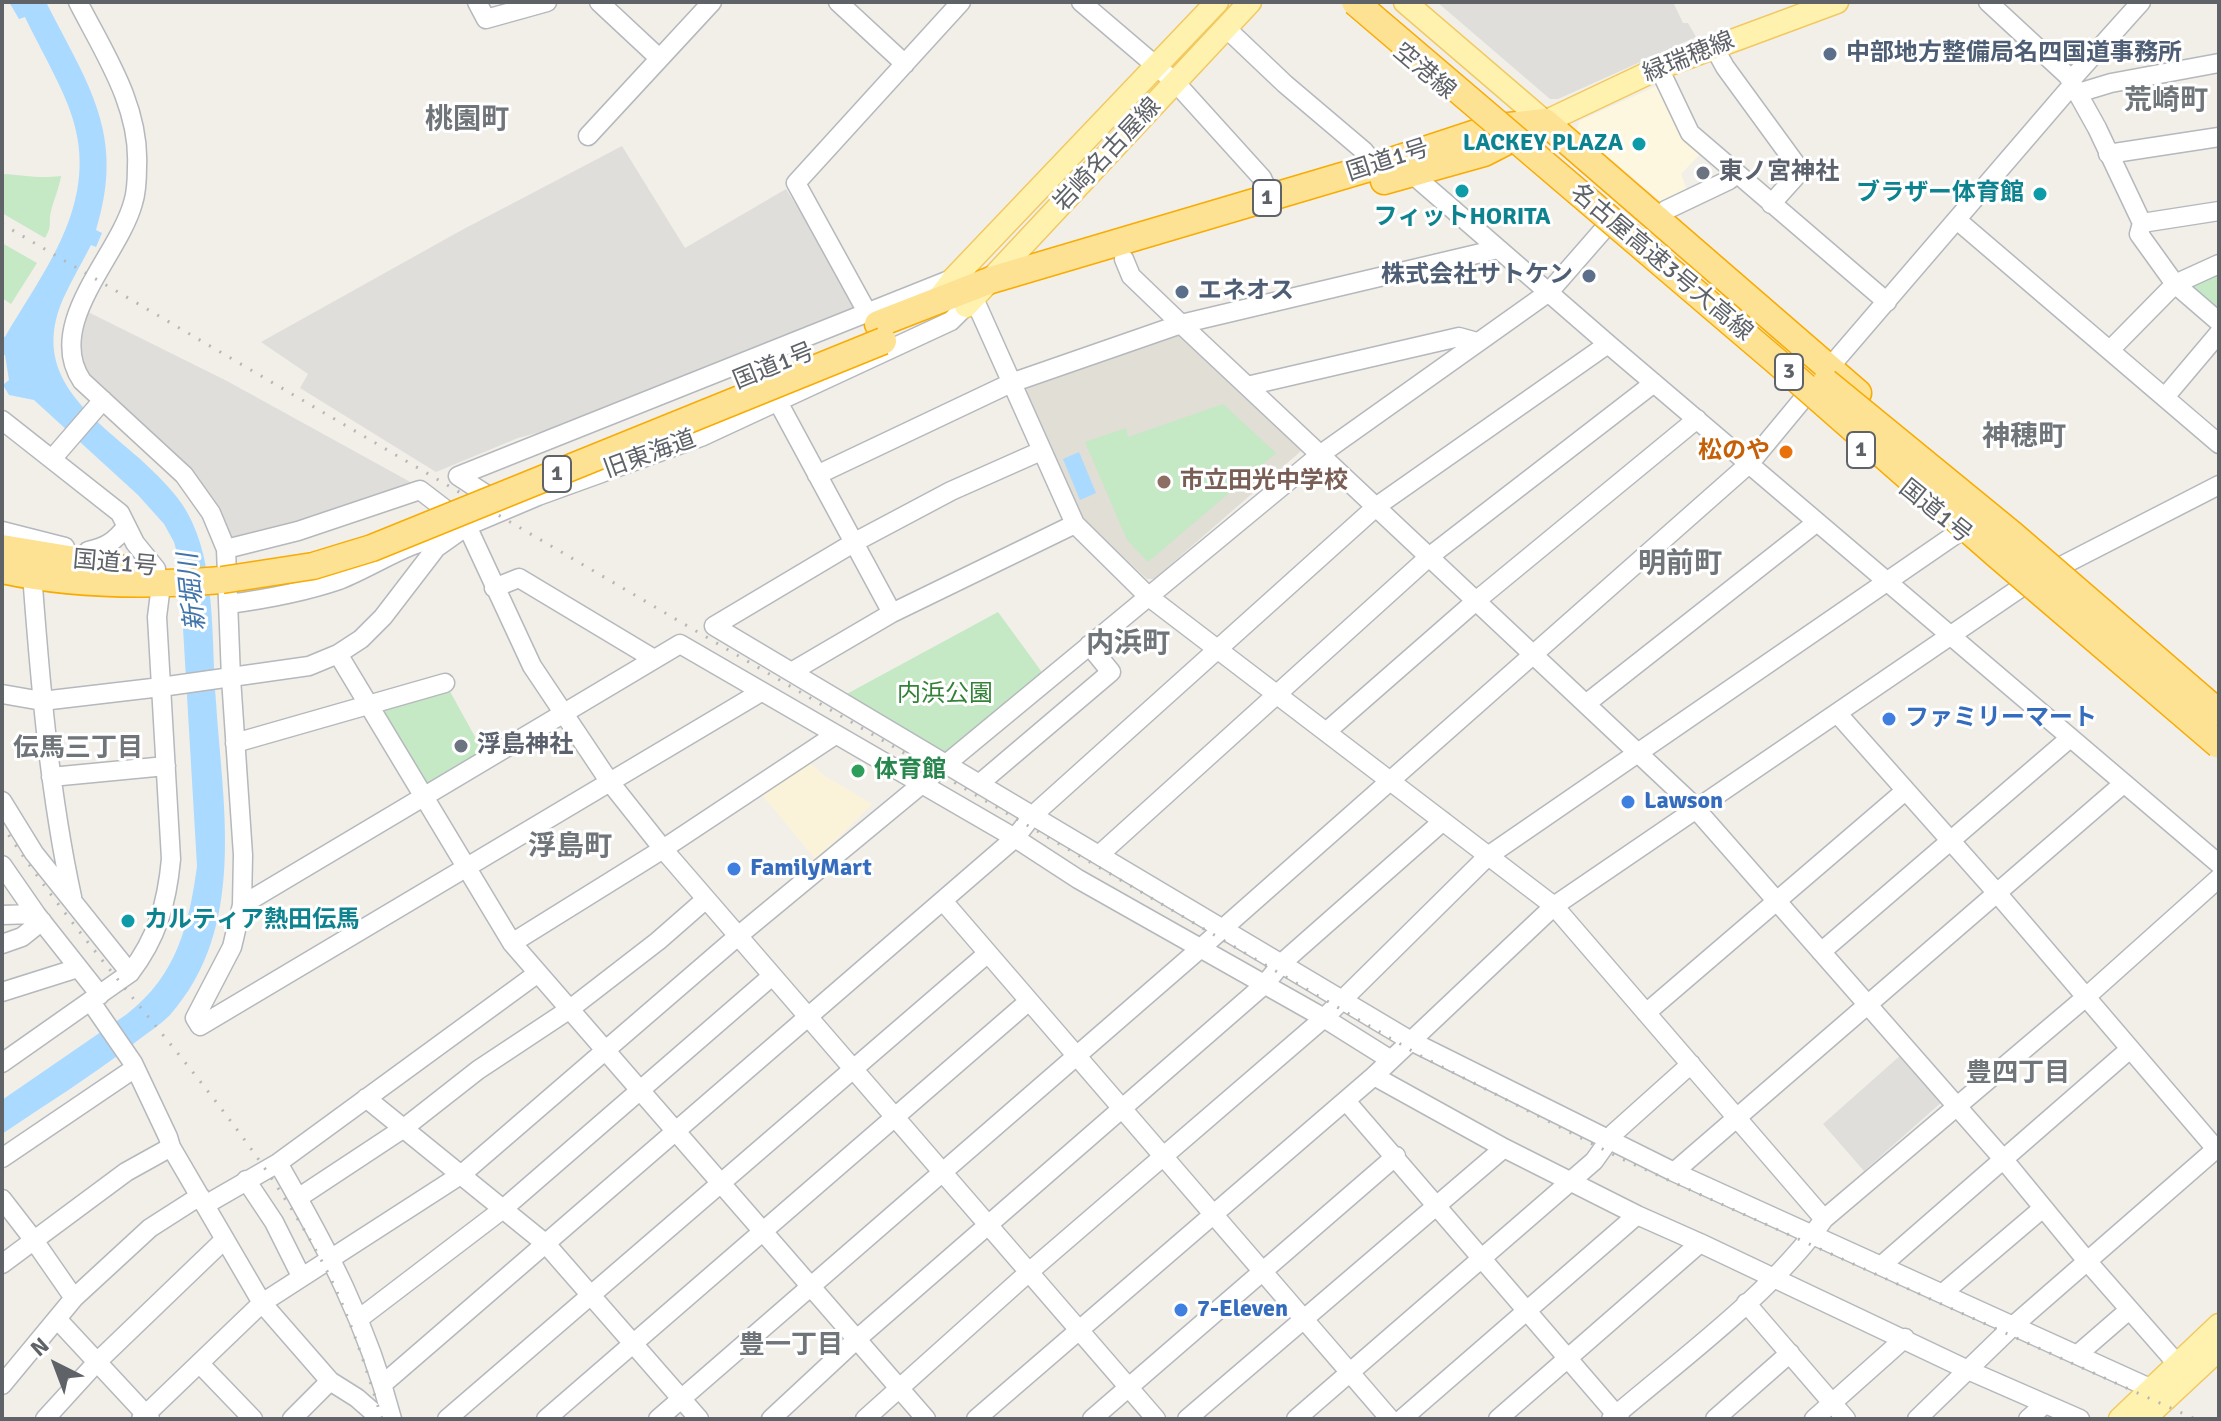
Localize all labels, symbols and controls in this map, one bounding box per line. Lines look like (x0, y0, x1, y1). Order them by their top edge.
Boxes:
street label: 緑瑞穂線 (1639, 27, 1739, 89)
street label: 空港線 (1387, 38, 1461, 106)
place label: 中部地方整備局名四国道事務所 (1846, 40, 2182, 68)
marker: 中部地方整備局名四国道事務所 (1821, 45, 1839, 63)
district label: 荒崎町 (2124, 85, 2208, 119)
street label: 岩崎名古屋線 (1048, 93, 1168, 217)
district label: 桃園町 (425, 104, 509, 138)
place label: LACKEY PLAZA (1463, 130, 1623, 158)
street label: 国道1号 (1343, 134, 1433, 188)
marker: LACKEY PLAZA (1630, 135, 1648, 153)
place label: 東ノ宮神社 (1719, 159, 1839, 187)
marker: 東ノ宮神社 (1694, 164, 1712, 182)
street label: 名古屋高速3号大高線 (1564, 178, 1758, 348)
road number: 1 (1253, 180, 1281, 216)
place label: ブラザー体育館 (1856, 180, 2024, 208)
marker: フィットHORITA (1453, 182, 1471, 200)
marker: ブラザー体育館 (2031, 185, 2049, 203)
place label: フィットHORITA (1374, 204, 1550, 232)
place label: 株式会社サトケン (1381, 262, 1573, 290)
marker: 株式会社サトケン (1580, 267, 1598, 285)
place label: エネオス (1198, 278, 1294, 306)
marker: エネオス (1173, 283, 1191, 301)
street label: 国道1号 (729, 338, 819, 396)
road number: 3 (1775, 354, 1803, 390)
district label: 神穂町 (1982, 421, 2066, 455)
street label: 旧東海道 (600, 425, 700, 485)
road number: 1 (1847, 432, 1875, 468)
place label: 松のや (1698, 438, 1770, 466)
marker: 松のや (1777, 443, 1795, 461)
road number: 1 (543, 456, 571, 492)
place label: 市立田光中学校 (1180, 468, 1348, 496)
marker: 市立田光中学校 (1155, 473, 1173, 491)
street label: 国道1号 (1893, 474, 1977, 550)
street label: 国道1号 (71, 546, 159, 582)
district label: 明前町 (1638, 548, 1722, 582)
water label: 新堀川 (173, 552, 213, 632)
district label: 内浜町 (1086, 628, 1170, 662)
park label: 内浜公園 (897, 681, 993, 709)
place label: ファミリーマート (1905, 705, 2097, 733)
marker: ファミリーマート (1880, 710, 1898, 728)
place label: 浮島神社 (477, 732, 573, 760)
district label: 伝馬三丁目 (13, 733, 143, 765)
marker: 浮島神社 (452, 737, 470, 755)
place label: 体育館 (874, 757, 946, 785)
marker: 体育館 (849, 762, 867, 780)
place label: Lawson (1644, 788, 1723, 816)
marker: Lawson (1619, 793, 1637, 811)
district label: 浮島町 (528, 831, 612, 865)
place label: FamilyMart (750, 855, 872, 883)
marker: FamilyMart (725, 860, 743, 878)
place label: カルティア熱田伝馬 (144, 907, 360, 935)
marker: カルティア熱田伝馬 (119, 912, 137, 930)
district label: 豊四丁目 (1966, 1058, 2070, 1090)
place label: 7-Eleven (1197, 1296, 1288, 1324)
marker: 7-Eleven (1172, 1301, 1190, 1319)
north arrow (16, 1325, 96, 1405)
district label: 豊一丁目 (739, 1330, 843, 1362)
text: N (25, 1332, 54, 1362)

